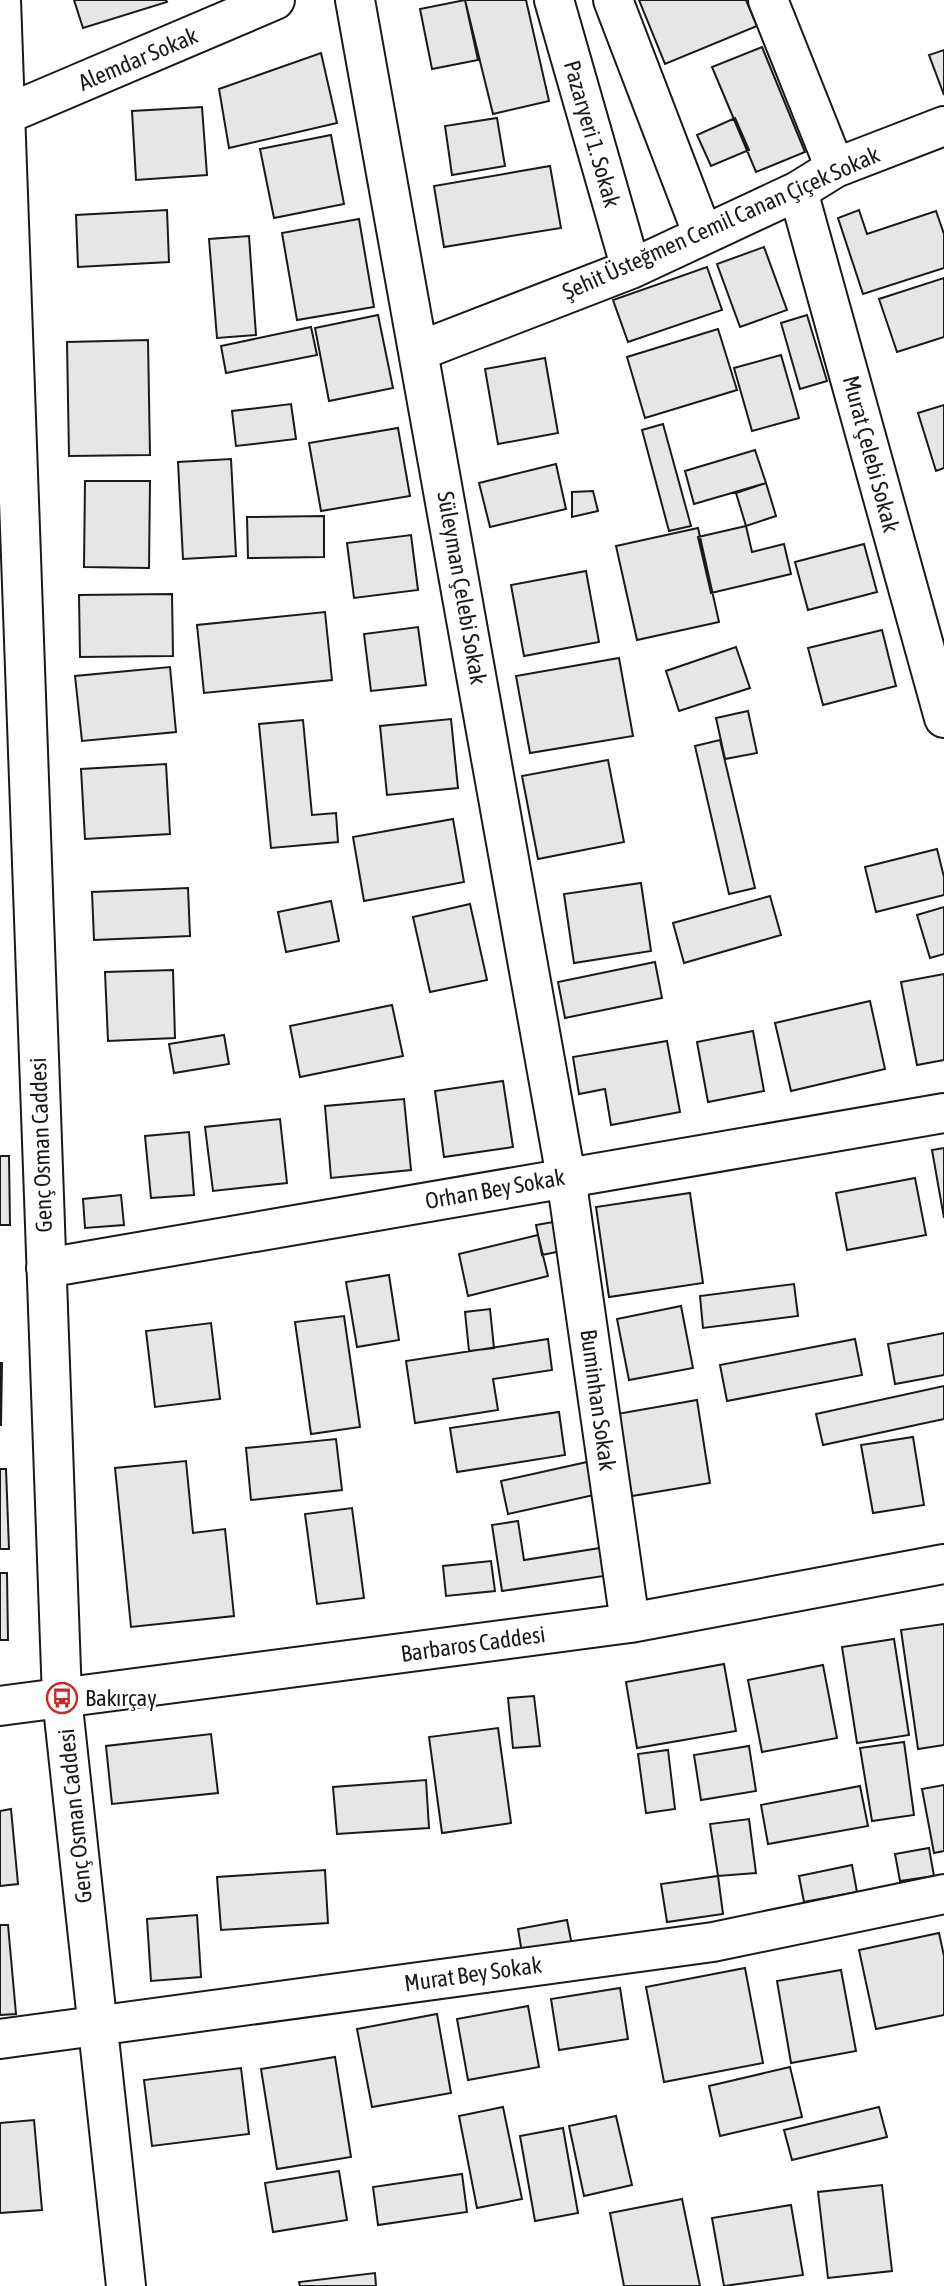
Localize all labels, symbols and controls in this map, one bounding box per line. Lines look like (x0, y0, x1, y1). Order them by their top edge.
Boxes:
street label: Alemdar Sokak (74, 22, 202, 96)
street label: Pazaryeri 1. Sokak (559, 58, 625, 210)
street label: Şehit Üsteğmen Cemil Canan Çiçek Sokak (558, 141, 884, 305)
street label: Murat Çelebi Sokak (838, 373, 904, 535)
street label: Süleyman Çelebi Sokak (432, 489, 492, 687)
street label: Genç Osman Caddesi (25, 1057, 57, 1233)
street label: Orhan Bey Sokak (423, 1164, 567, 1214)
street label: Buminhan Sokak (575, 1328, 621, 1472)
street label: Barbaros Caddesi (399, 1621, 547, 1667)
bus stop icon: Bakırçay (45, 1681, 79, 1715)
place label: Bakırçay (85, 1685, 157, 1711)
street label: Genç Osman Caddesi (53, 1727, 97, 1905)
street label: Murat Bey Sokak (403, 1951, 543, 1997)

